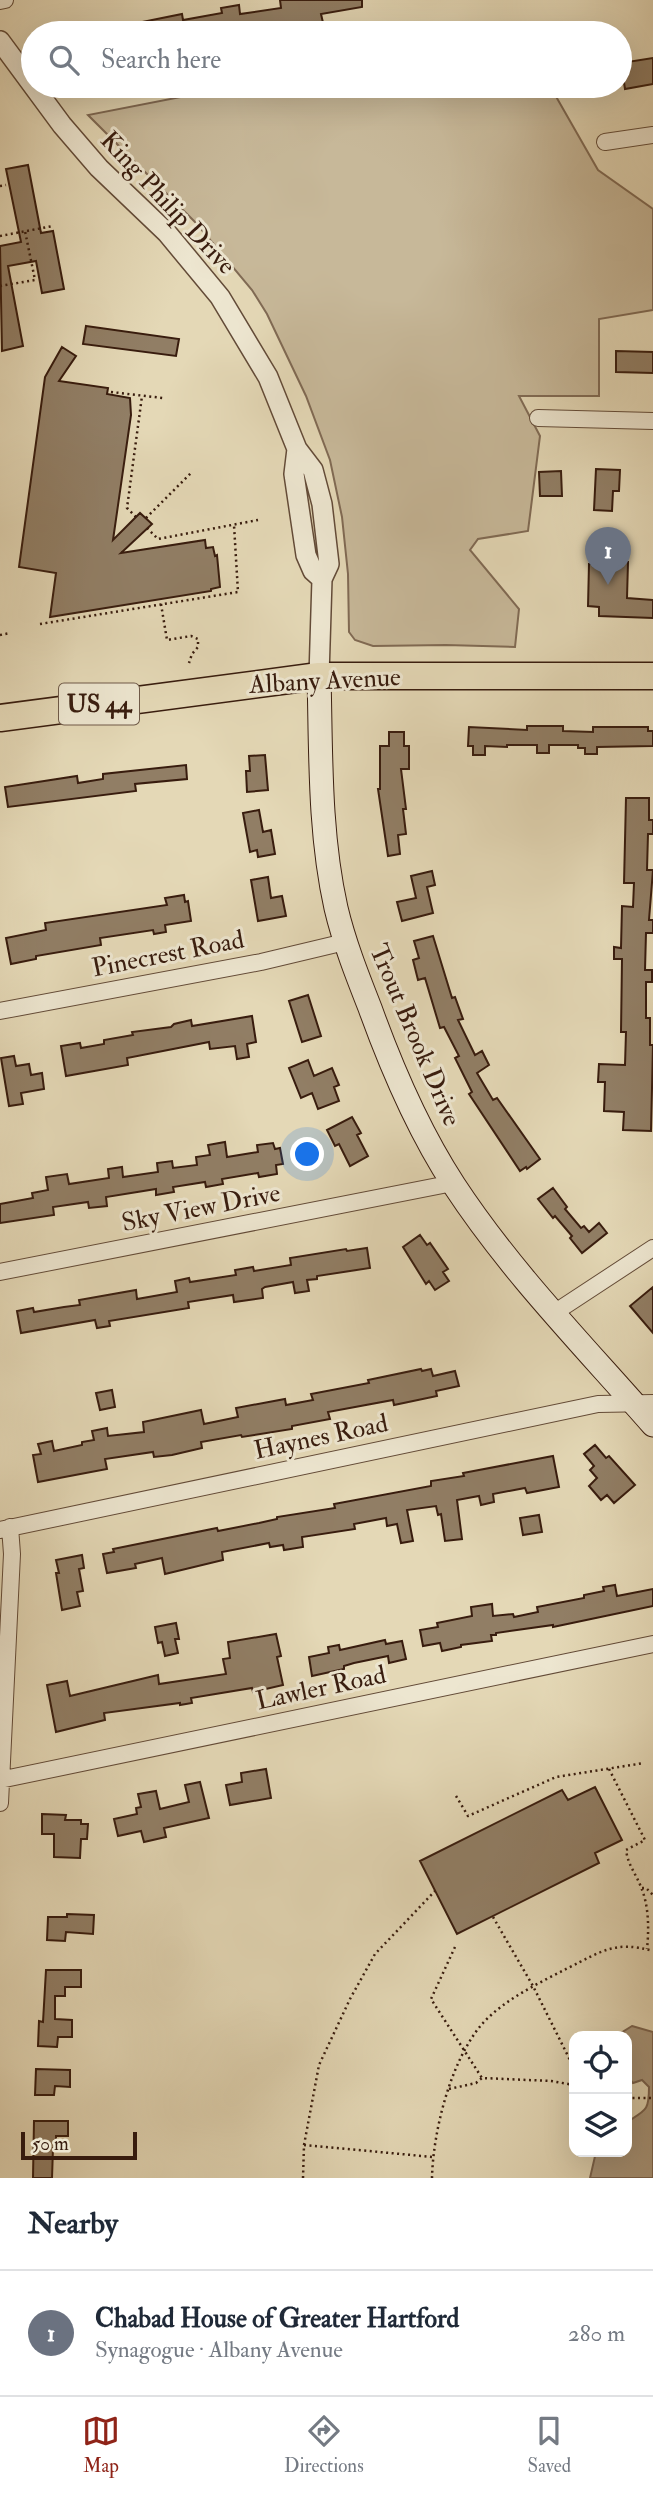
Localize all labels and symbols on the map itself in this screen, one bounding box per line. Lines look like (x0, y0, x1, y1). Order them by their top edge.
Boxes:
street label: King Philip Drive (93, 125, 243, 282)
pin: 1 (585, 527, 631, 585)
street label: Albany Avenue (247, 661, 402, 701)
road number: US 44 (59, 684, 139, 724)
street label: Pinecrest Road (89, 924, 247, 984)
street label: Trout Brook Drive (362, 939, 468, 1131)
your location (290, 1137, 324, 1171)
street label: Sky View Drive (119, 1177, 283, 1239)
street label: Haynes Road (251, 1407, 391, 1467)
street label: Lawler Road (253, 1659, 389, 1717)
scale bar (21, 2129, 136, 2161)

